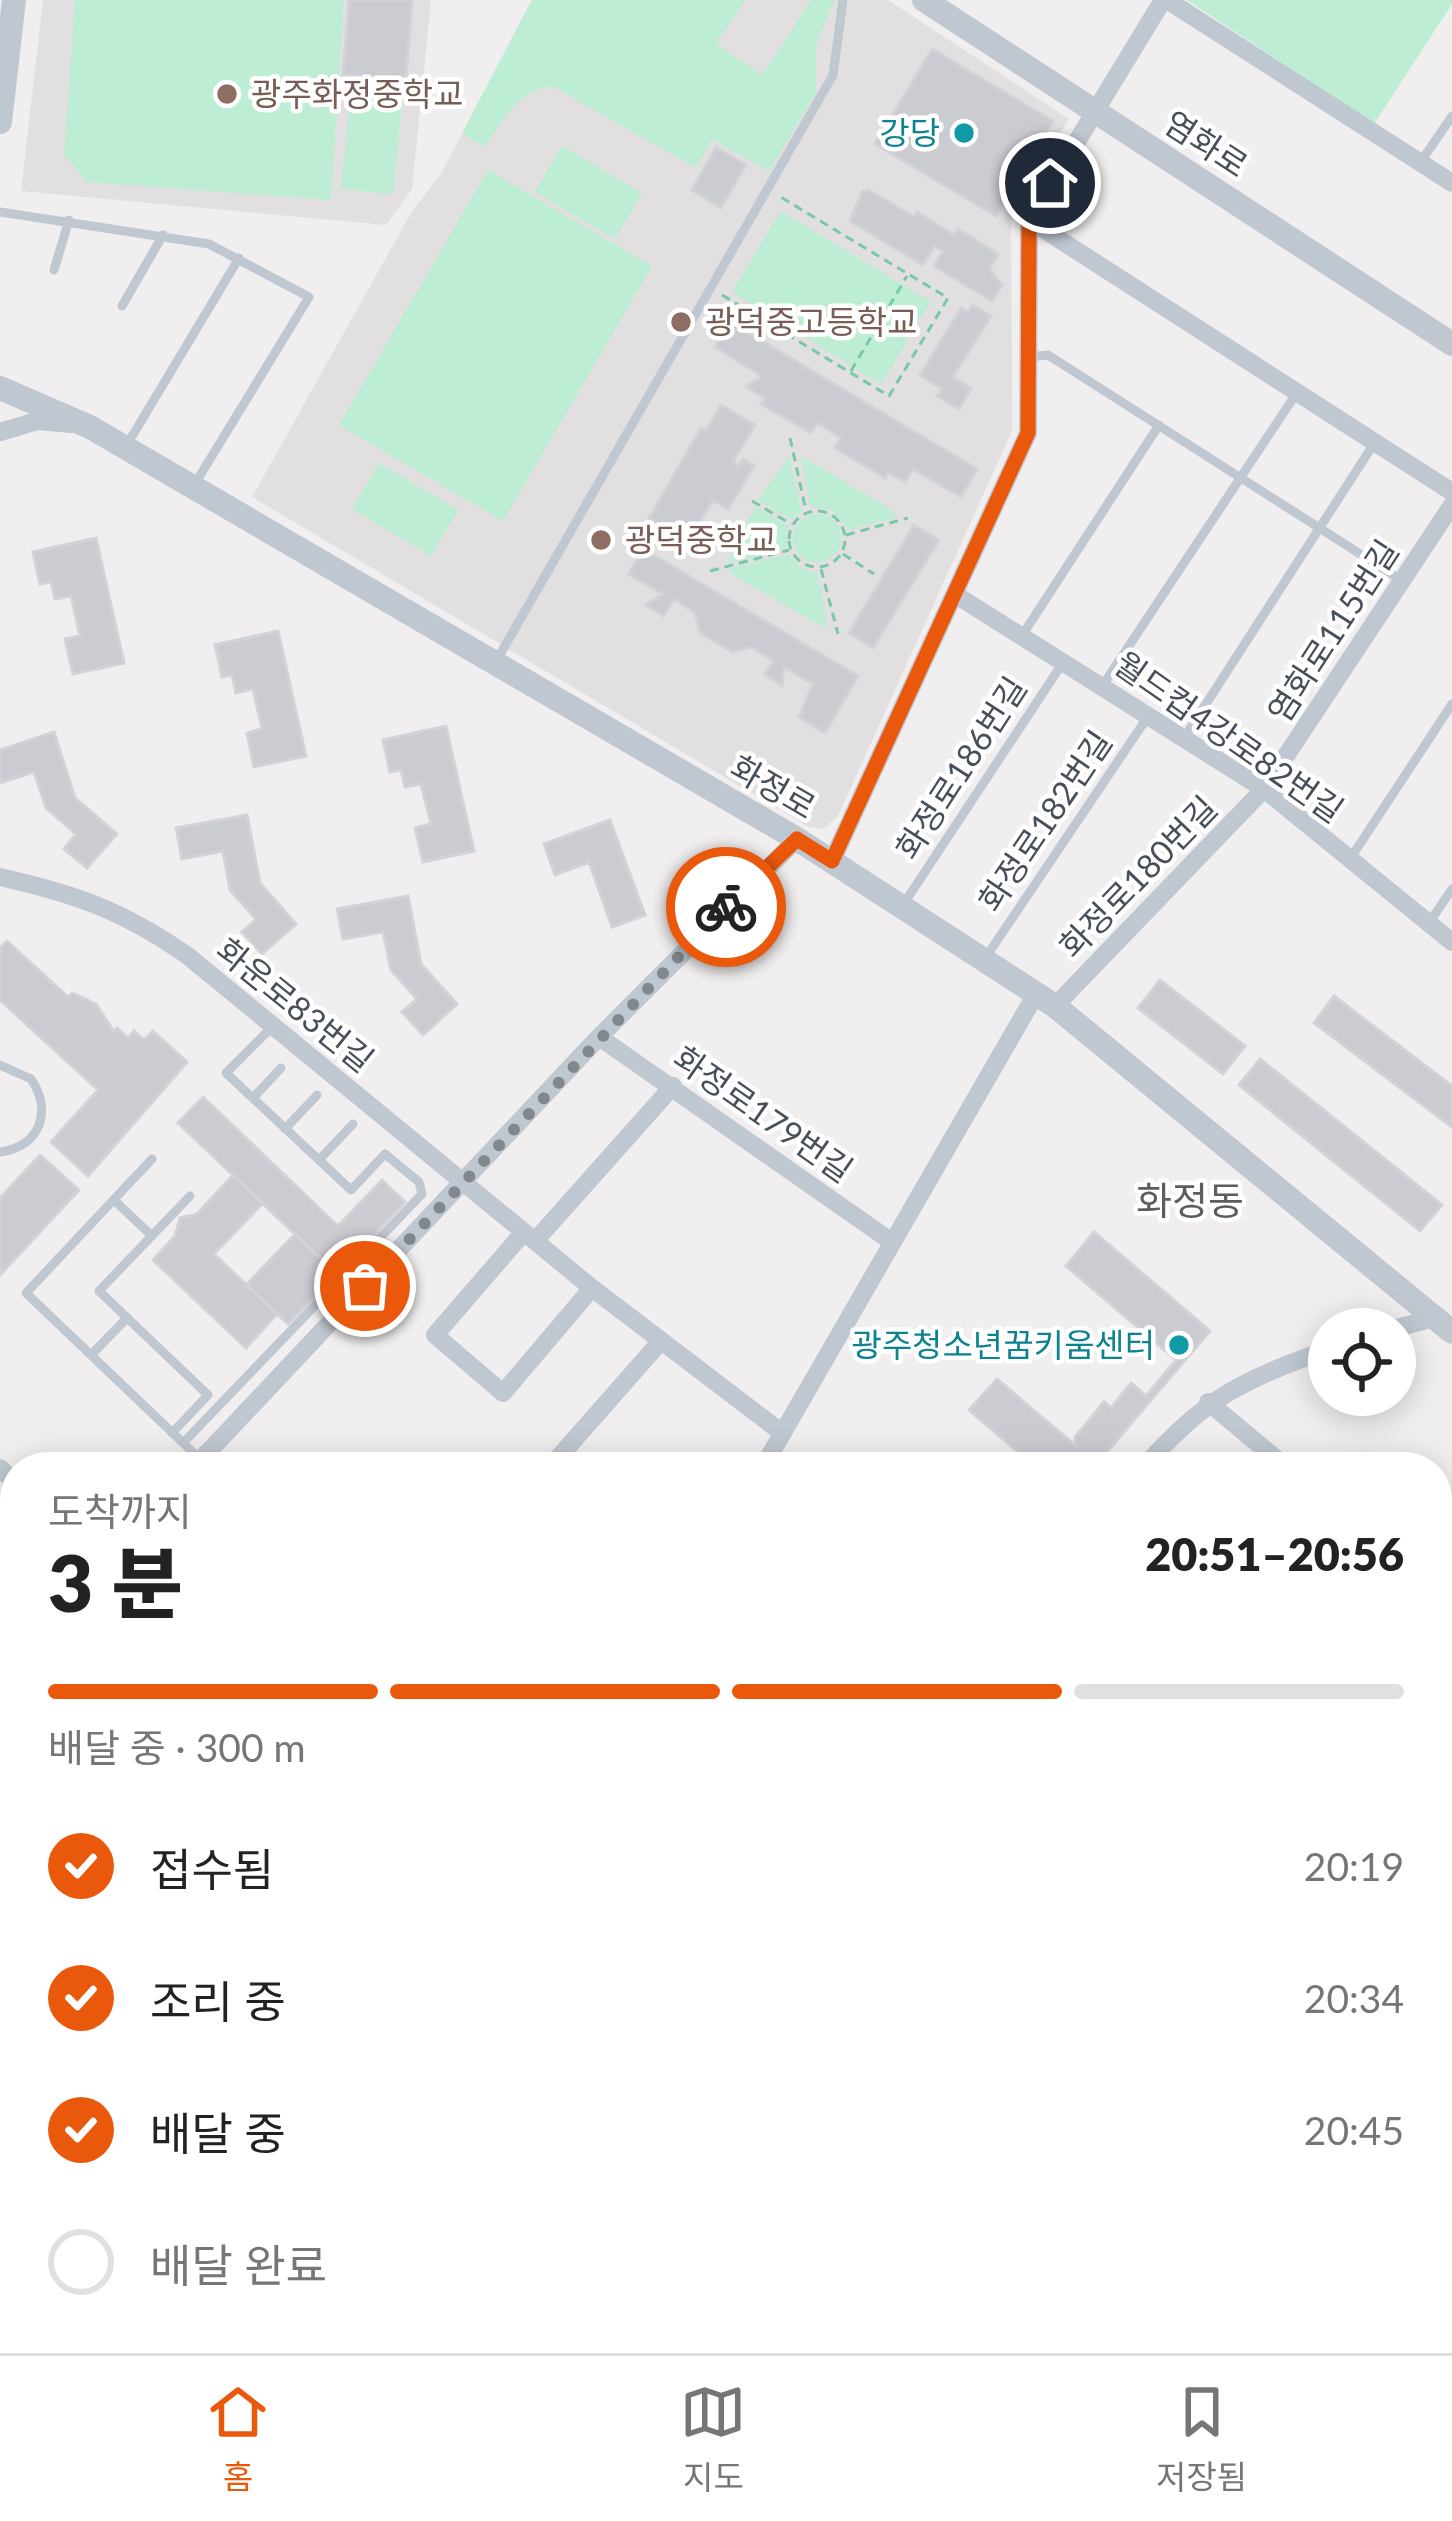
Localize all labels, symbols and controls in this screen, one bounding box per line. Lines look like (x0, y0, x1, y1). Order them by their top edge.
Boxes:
place label: 광주화정중학교 (251, 73, 464, 113)
marker: 광주화정중학교 (214, 81, 240, 107)
street label: 염화로 (1157, 102, 1256, 185)
place label: 강당 (879, 112, 940, 152)
marker: 강당 (951, 120, 977, 146)
pin (999, 132, 1101, 234)
icon: home (1017, 150, 1083, 216)
place label: 광덕중고등학교 (705, 301, 918, 341)
marker: 광덕중고등학교 (668, 309, 694, 335)
place label: 광덕중학교 (625, 519, 777, 559)
marker: 광덕중학교 (588, 527, 614, 553)
street label: 염화로115번길 (1258, 532, 1406, 729)
street label: 월드컵4강로82번길 (1108, 642, 1352, 830)
street label: 화정로186번길 (886, 669, 1034, 866)
street label: 화정로182번길 (969, 723, 1119, 918)
street label: 화정로 (724, 746, 823, 826)
street label: 화정로180번길 (1050, 787, 1224, 965)
courier (666, 847, 786, 967)
icon: bike (693, 874, 759, 940)
street label: 화운로83번길 (209, 929, 382, 1080)
street label: 화정로179번길 (666, 1037, 861, 1190)
district label: 화정동 (1136, 1177, 1244, 1223)
pin (314, 1235, 416, 1337)
icon: bag (332, 1253, 398, 1319)
map controls (1308, 1308, 1416, 1416)
button: locate (1308, 1308, 1416, 1416)
place label: 광주청소년꿈키움센터 (851, 1324, 1155, 1364)
marker: 광주청소년꿈키움센터 (1166, 1332, 1192, 1358)
text: 도착까지 (48, 1488, 192, 1534)
text: 20:51–20:56 (1145, 1527, 1404, 1581)
text: 3 분 (48, 1535, 183, 1629)
text: 배달 중 · 300 m (48, 1724, 306, 1770)
icon: check (48, 1833, 114, 1899)
text: 접수됨 (150, 1842, 274, 1896)
text: 20:19 (1304, 1843, 1404, 1889)
icon: check (48, 1965, 114, 2031)
text: 조리 중 (150, 1974, 286, 2028)
text: 20:34 (1304, 1975, 1404, 2021)
icon: check (48, 2097, 114, 2163)
text: 배달 중 (150, 2106, 286, 2160)
text: 20:45 (1304, 2107, 1404, 2153)
text: 배달 완료 (150, 2238, 327, 2292)
tab: 홈 (205, 2379, 271, 2499)
tab: 지도 (680, 2379, 746, 2499)
tab: 저장됨 (1156, 2379, 1247, 2499)

